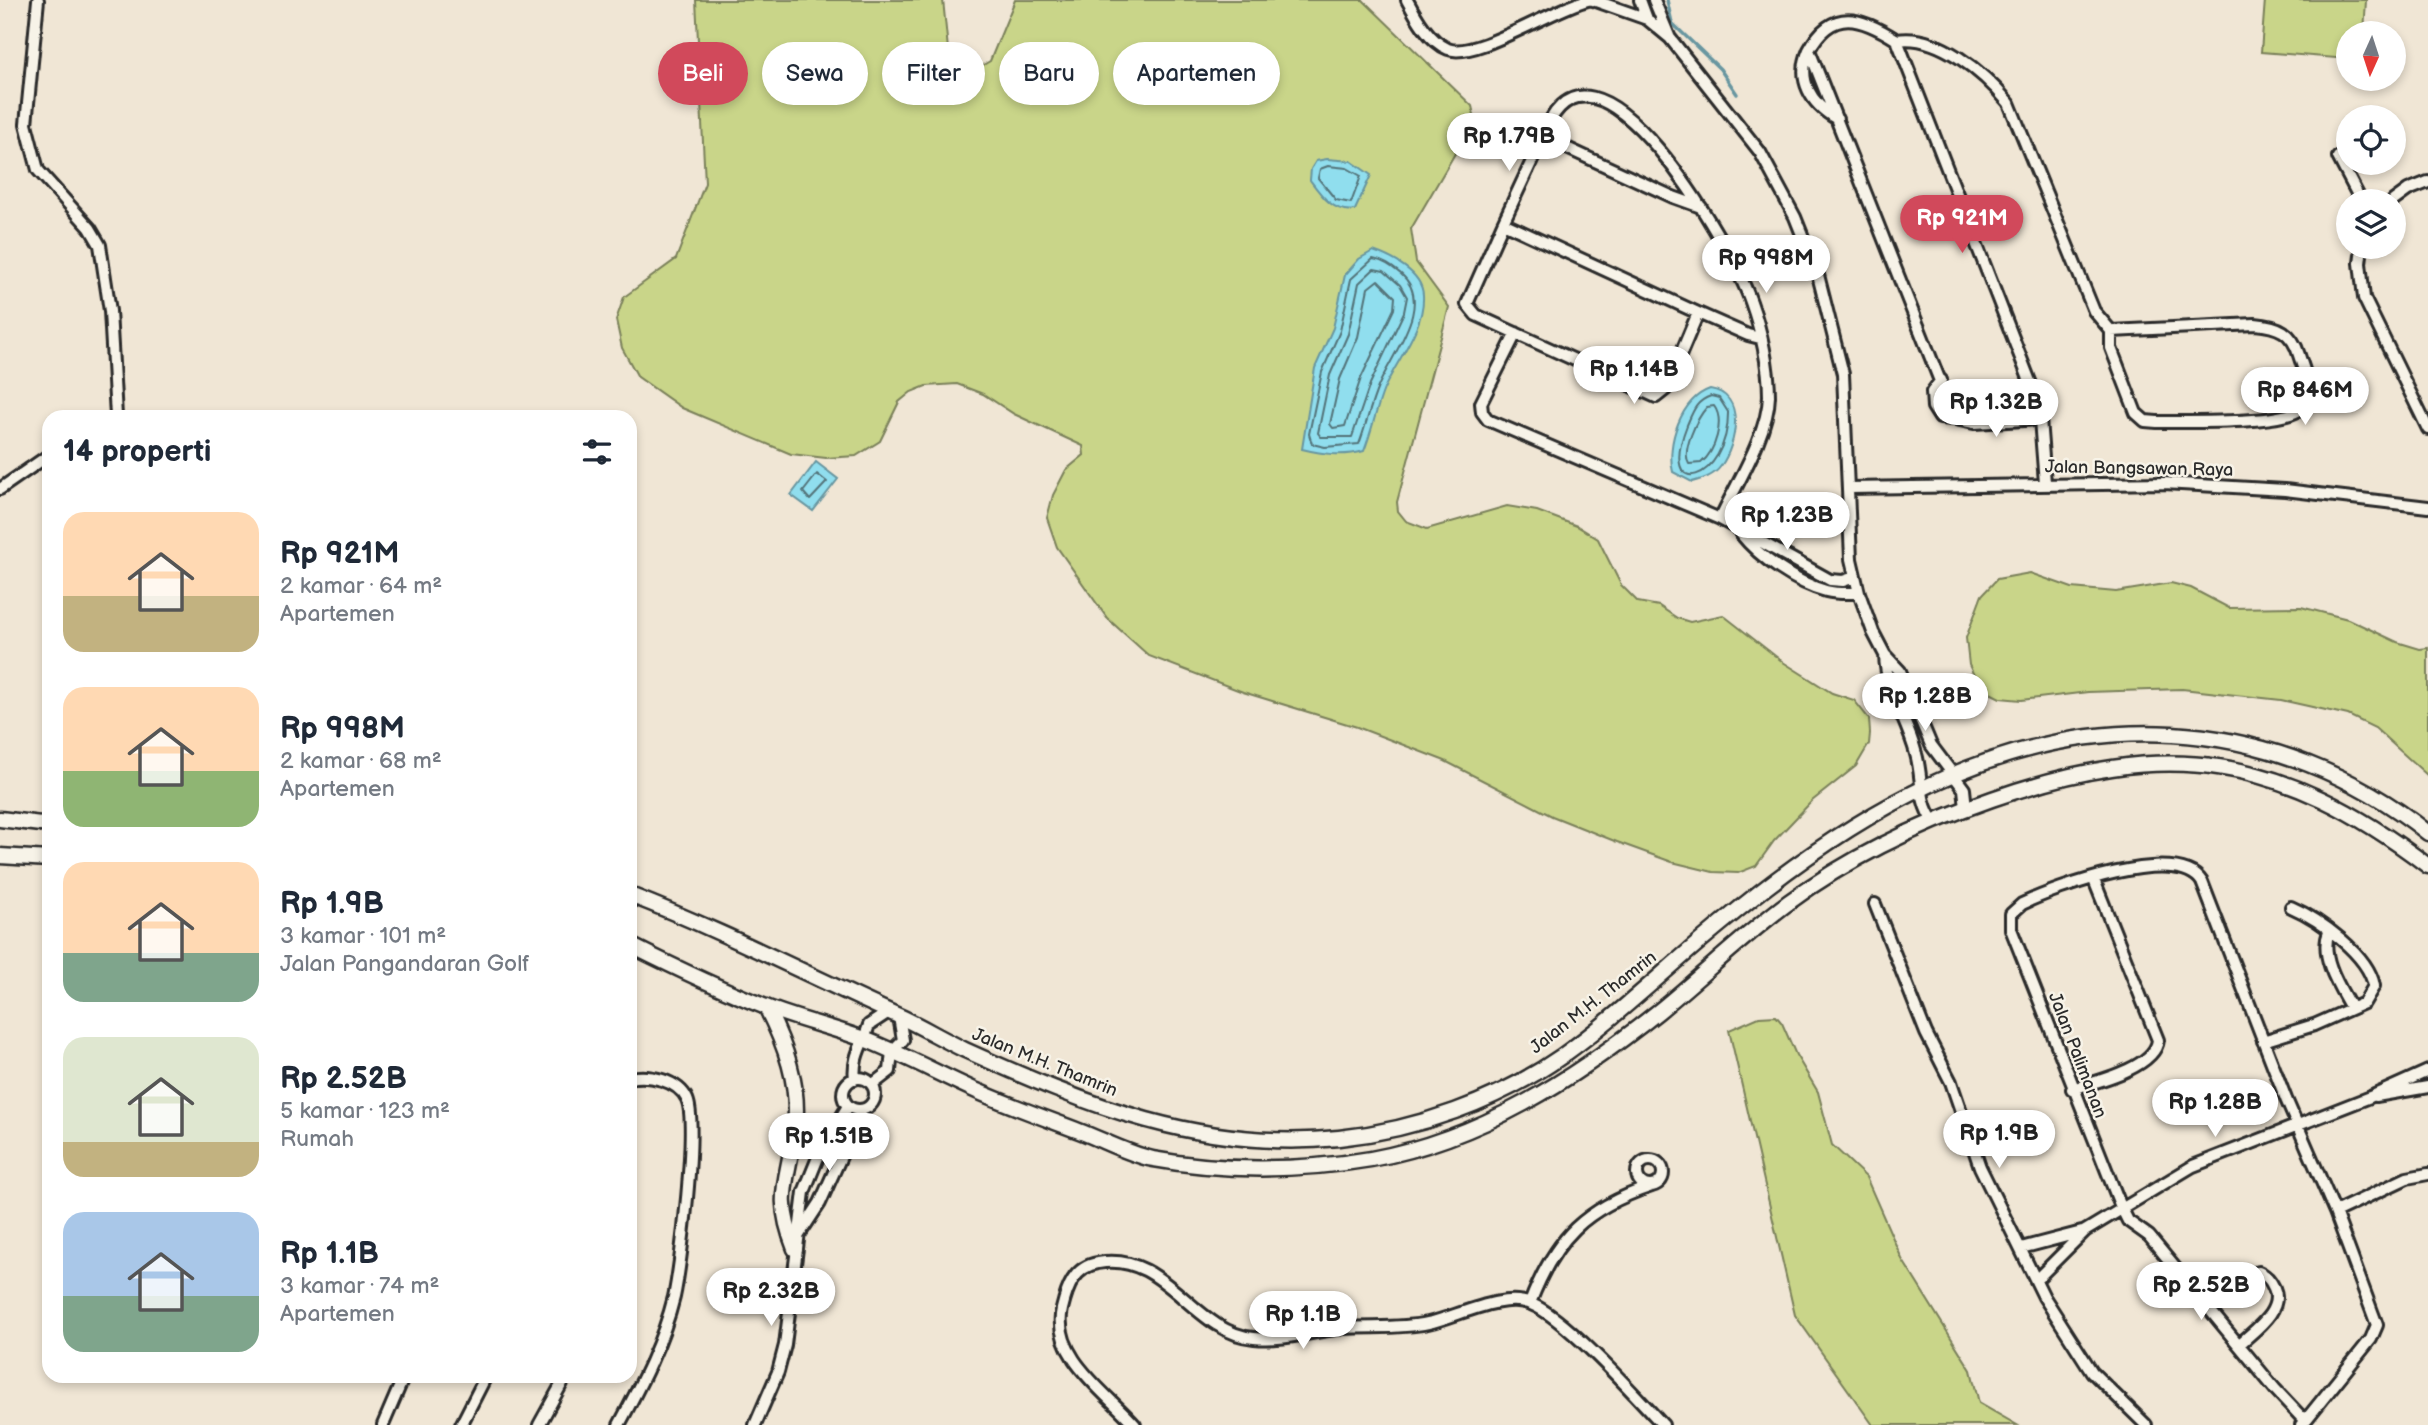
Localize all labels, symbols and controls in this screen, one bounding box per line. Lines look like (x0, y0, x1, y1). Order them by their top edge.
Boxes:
north arrow (2336, 21, 2406, 91)
map controls (2336, 21, 2406, 259)
chip: Beli (658, 42, 748, 105)
chip: Sewa (762, 42, 868, 105)
chip: Filter (882, 42, 985, 105)
chip: Baru (999, 42, 1099, 105)
chip: Apartemen (1113, 42, 1280, 105)
button: locate (2336, 105, 2406, 175)
pin: Rp 1.79B (1437, 114, 1581, 173)
text: Rp 1.79B (1463, 122, 1555, 150)
button: layers (2336, 189, 2406, 259)
pin: Rp 921M (1897, 196, 2027, 255)
text: Rp 921M (1916, 204, 2008, 232)
pin: Rp 998M (1701, 236, 1831, 295)
text: Rp 998M (1718, 244, 1814, 272)
pin: Rp 1.14B (1562, 346, 1706, 406)
text: Rp 1.14B (1589, 355, 1679, 383)
pin: Rp 846M (2240, 368, 2370, 427)
text: Rp 846M (2257, 376, 2353, 404)
pin: Rp 1.32B (1924, 380, 2068, 439)
text: Rp 1.32B (1949, 388, 2043, 416)
icon: filters (578, 433, 616, 471)
text: 14 properti (63, 434, 211, 470)
street label: Jalan Bangsawan Raya (2045, 456, 2233, 481)
pin: Rp 1.23B (1715, 492, 1859, 552)
text: Rp 1.23B (1741, 501, 1833, 529)
text: Rp 921M (280, 536, 399, 572)
icon: home (119, 540, 203, 624)
text: 2 kamar · 64 m² (280, 572, 442, 600)
text: Apartemen (280, 600, 395, 628)
pin: Rp 1.28B (1853, 674, 1997, 733)
text: Rp 1.28B (1878, 682, 1972, 710)
text: Rp 998M (280, 711, 405, 747)
icon: home (119, 715, 203, 799)
text: 2 kamar · 68 m² (280, 747, 442, 775)
text: Apartemen (280, 775, 395, 803)
text: Rp 1.9B (280, 886, 384, 922)
icon: home (119, 890, 203, 974)
text: 3 kamar · 101 m² (280, 922, 446, 950)
street label: Jalan M.H. Thamrin (1526, 947, 1661, 1058)
text: Jalan Pangandaran Golf (280, 950, 529, 978)
street label: Jalan Palimanan (2044, 989, 2111, 1121)
street label: Jalan M.H. Thamrin (969, 1024, 1120, 1101)
text: Rp 2.52B (280, 1061, 407, 1097)
icon: home (119, 1065, 203, 1149)
pin: Rp 1.28B (2143, 1080, 2287, 1139)
text: Rp 1.28B (2168, 1088, 2262, 1116)
text: 5 kamar · 123 m² (280, 1097, 450, 1125)
pin: Rp 1.9B (1934, 1110, 2064, 1170)
pin: Rp 1.51B (757, 1114, 901, 1173)
text: Rp 1.9B (1959, 1119, 2039, 1147)
text: Rp 1.51B (784, 1122, 874, 1150)
text: Rumah (280, 1125, 354, 1153)
text: Rp 1.1B (280, 1236, 379, 1272)
icon: home (119, 1240, 203, 1324)
pin: Rp 2.52B (2129, 1262, 2273, 1322)
pin: Rp 2.32B (699, 1268, 843, 1328)
text: Rp 2.52B (2152, 1271, 2250, 1299)
text: 3 kamar · 74 m² (280, 1272, 439, 1300)
text: Rp 2.32B (722, 1277, 820, 1305)
pin: Rp 1.1B (1238, 1292, 1368, 1351)
text: Apartemen (280, 1300, 395, 1328)
text: Rp 1.1B (1265, 1300, 1341, 1328)

